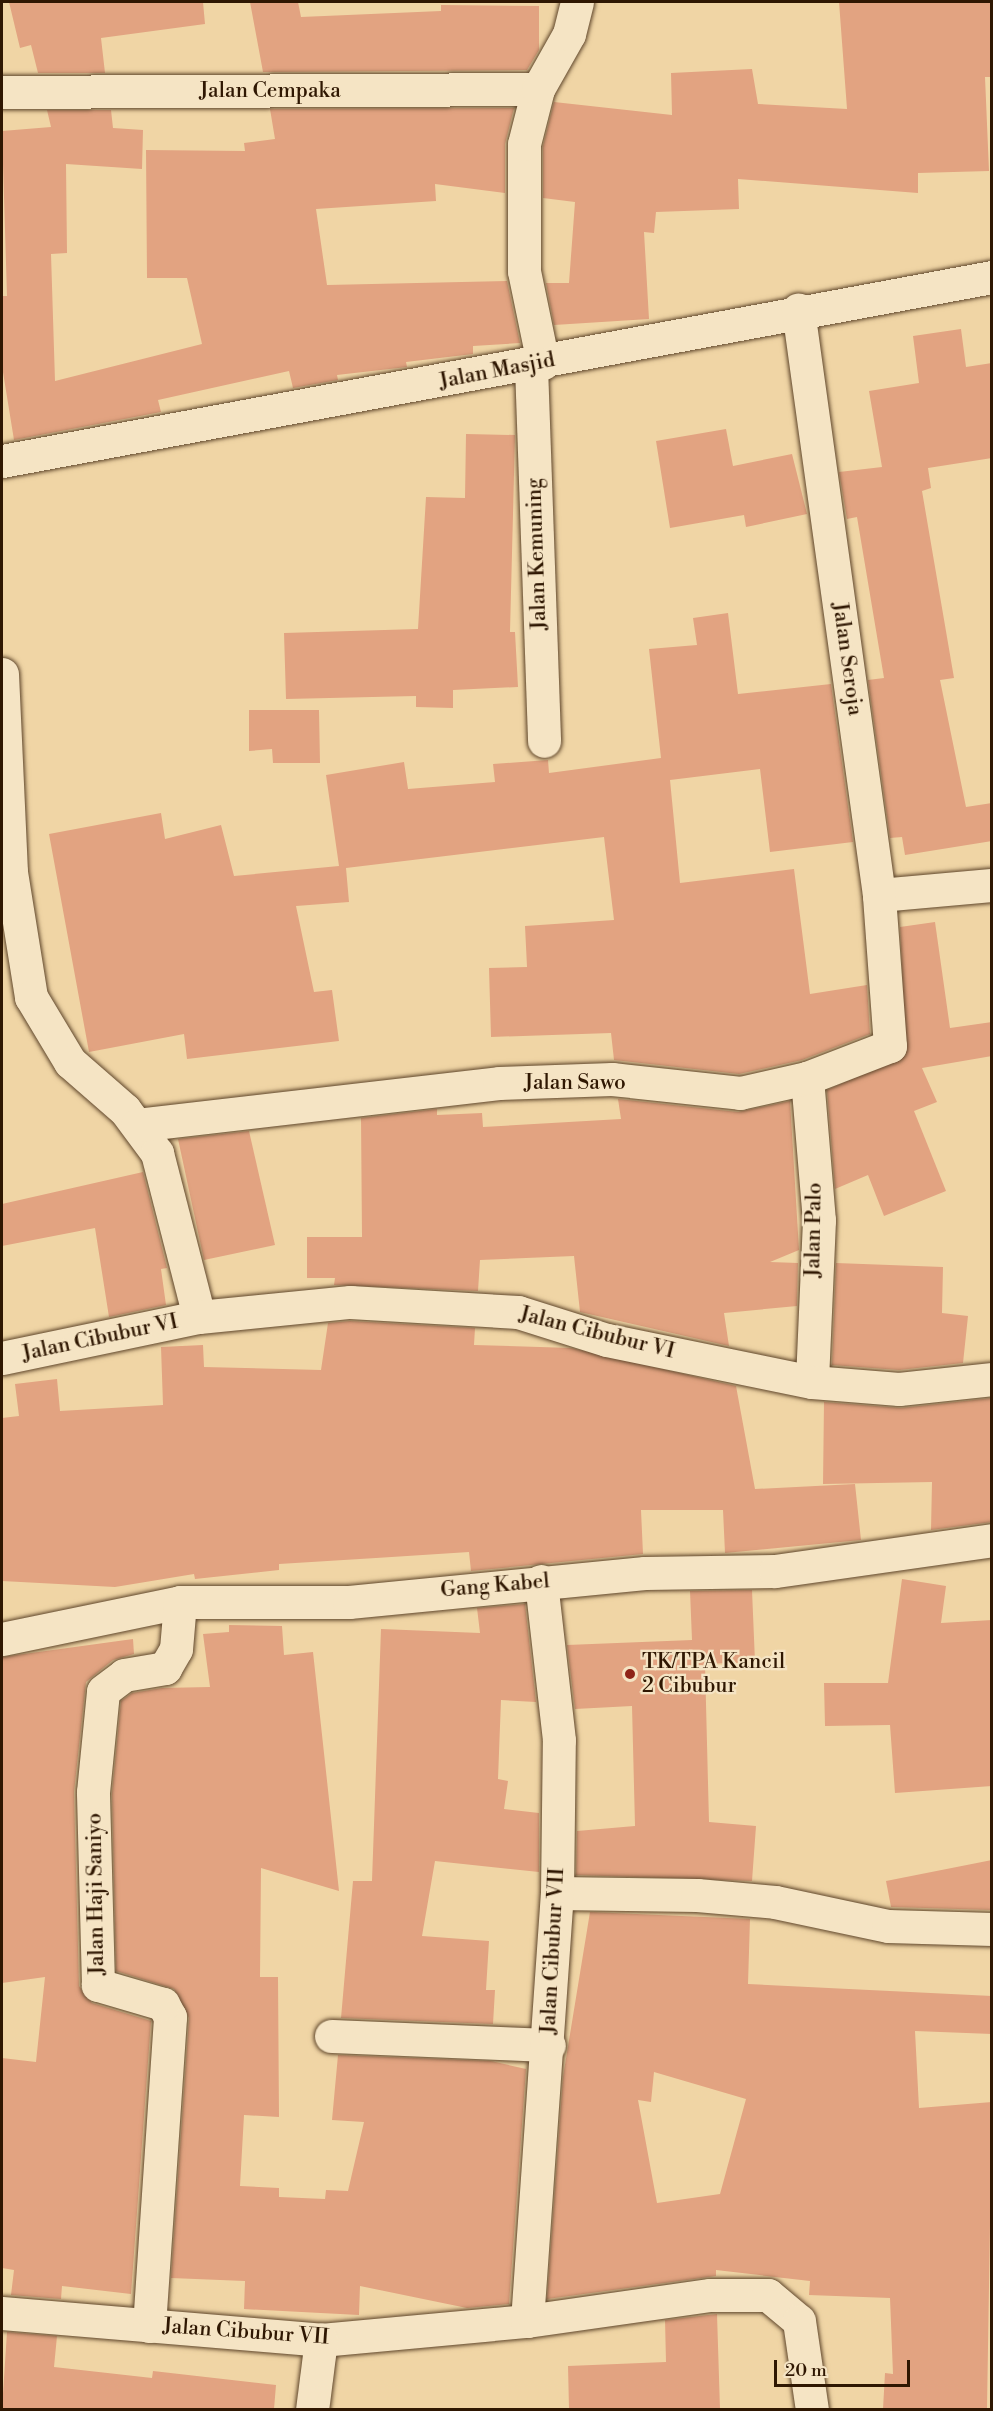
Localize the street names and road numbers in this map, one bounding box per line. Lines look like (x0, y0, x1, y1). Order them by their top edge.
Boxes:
street label: Jalan Cempaka (199, 78, 341, 104)
street label: Jalan Masjid (437, 347, 557, 395)
street label: Jalan Kemuning (522, 477, 552, 631)
street label: Jalan Seroja (827, 601, 867, 717)
street label: Jalan Sawo (524, 1070, 626, 1096)
street label: Jalan Palo (801, 1182, 827, 1278)
street label: Jalan Cibubur VI (517, 1302, 677, 1364)
street label: Jalan Cibubur VI (20, 1309, 180, 1367)
street label: Gang Kabel (439, 1569, 551, 1603)
street label: Jalan Haji Saniyo (82, 1813, 110, 1975)
street label: Jalan Cibubur VII (536, 1867, 570, 2035)
street label: Jalan Cibubur VII (162, 2314, 330, 2350)

